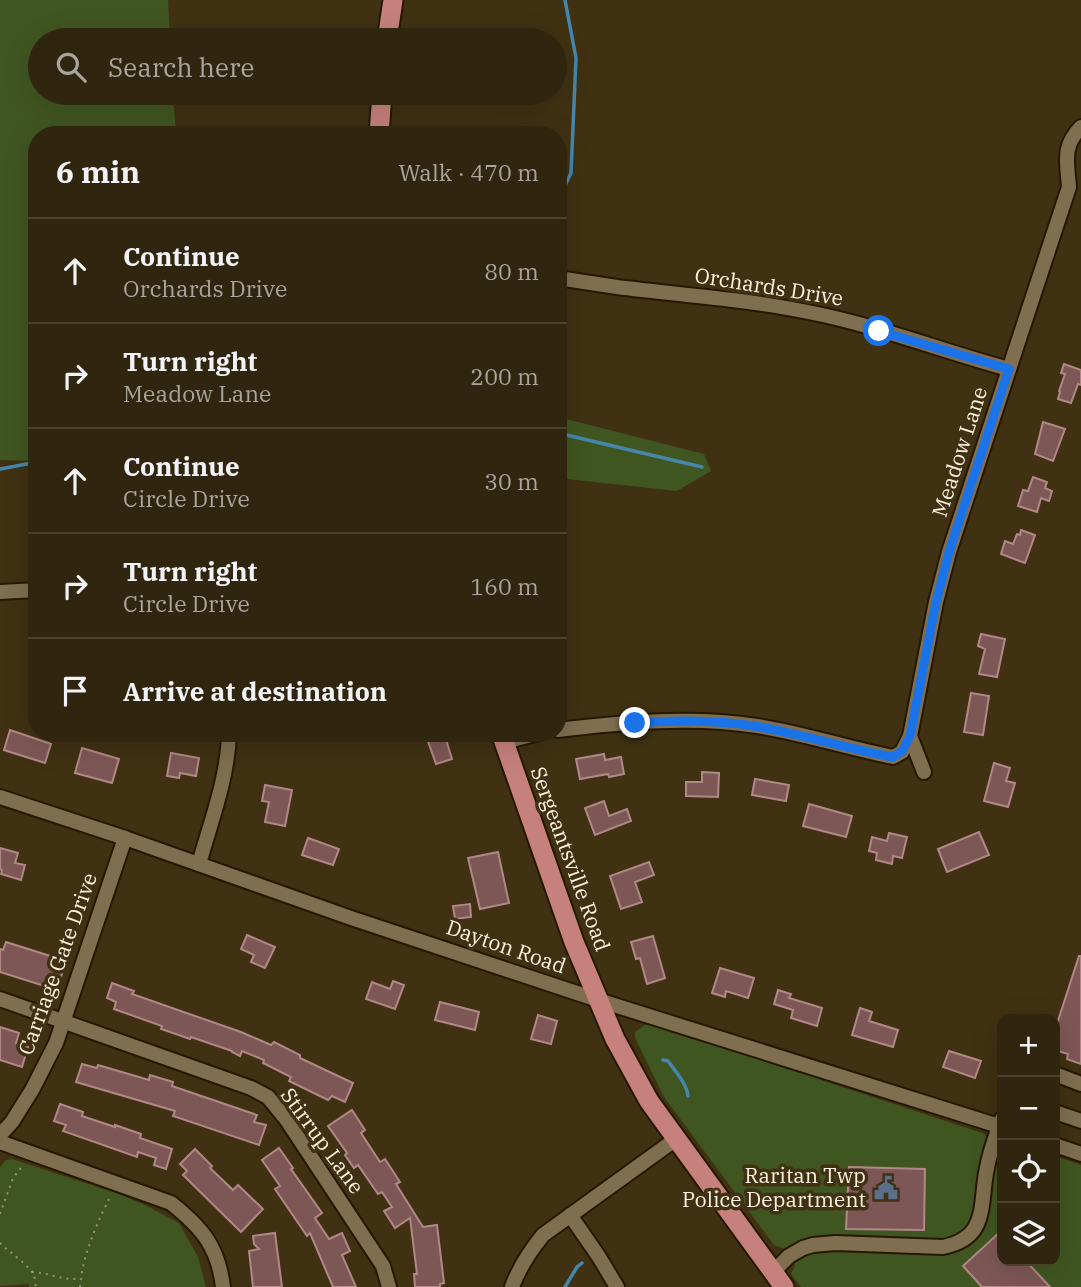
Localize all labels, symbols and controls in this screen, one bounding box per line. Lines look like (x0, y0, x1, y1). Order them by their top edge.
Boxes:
search box (28, 28, 567, 105)
icon: search (52, 48, 90, 86)
text: Search here (108, 50, 254, 84)
text: 6 min (56, 152, 140, 191)
text: Walk · 470 m (398, 157, 539, 187)
text: Continue (123, 239, 240, 273)
icon: ahead (56, 252, 94, 290)
text: 80 m (484, 256, 539, 286)
street label: Orchards Drive (693, 260, 845, 312)
text: Orchards Drive (123, 273, 287, 303)
route start (863, 315, 894, 346)
text: Turn right (123, 344, 257, 378)
icon: right (56, 357, 94, 395)
text: 200 m (470, 361, 539, 391)
text: Meadow Lane (123, 378, 271, 408)
street label: Meadow Lane (925, 383, 993, 520)
text: Continue (123, 449, 240, 483)
icon: ahead (56, 462, 94, 500)
text: 30 m (484, 466, 539, 496)
text: Circle Drive (123, 483, 250, 513)
text: Turn right (123, 554, 257, 588)
icon: right (56, 567, 94, 605)
text: 160 m (470, 571, 539, 601)
text: Circle Drive (123, 588, 250, 618)
icon: arrive (56, 672, 94, 710)
text: Arrive at destination (123, 674, 387, 708)
route end (619, 707, 650, 738)
street label: Sergeantsville Road (524, 762, 617, 955)
street label: Carriage Gate Drive (11, 869, 103, 1059)
street label: Dayton Road (443, 912, 570, 980)
map controls (997, 1014, 1060, 1266)
button: + (997, 1014, 1060, 1077)
button: − (997, 1077, 1060, 1140)
street label: Stirrup Lane (275, 1082, 371, 1199)
button: locate (997, 1140, 1060, 1203)
place label: Raritan Twp Police Department (682, 1161, 866, 1213)
public building icon: Raritan Twp Police Department (872, 1174, 900, 1202)
button: layers (997, 1203, 1060, 1266)

